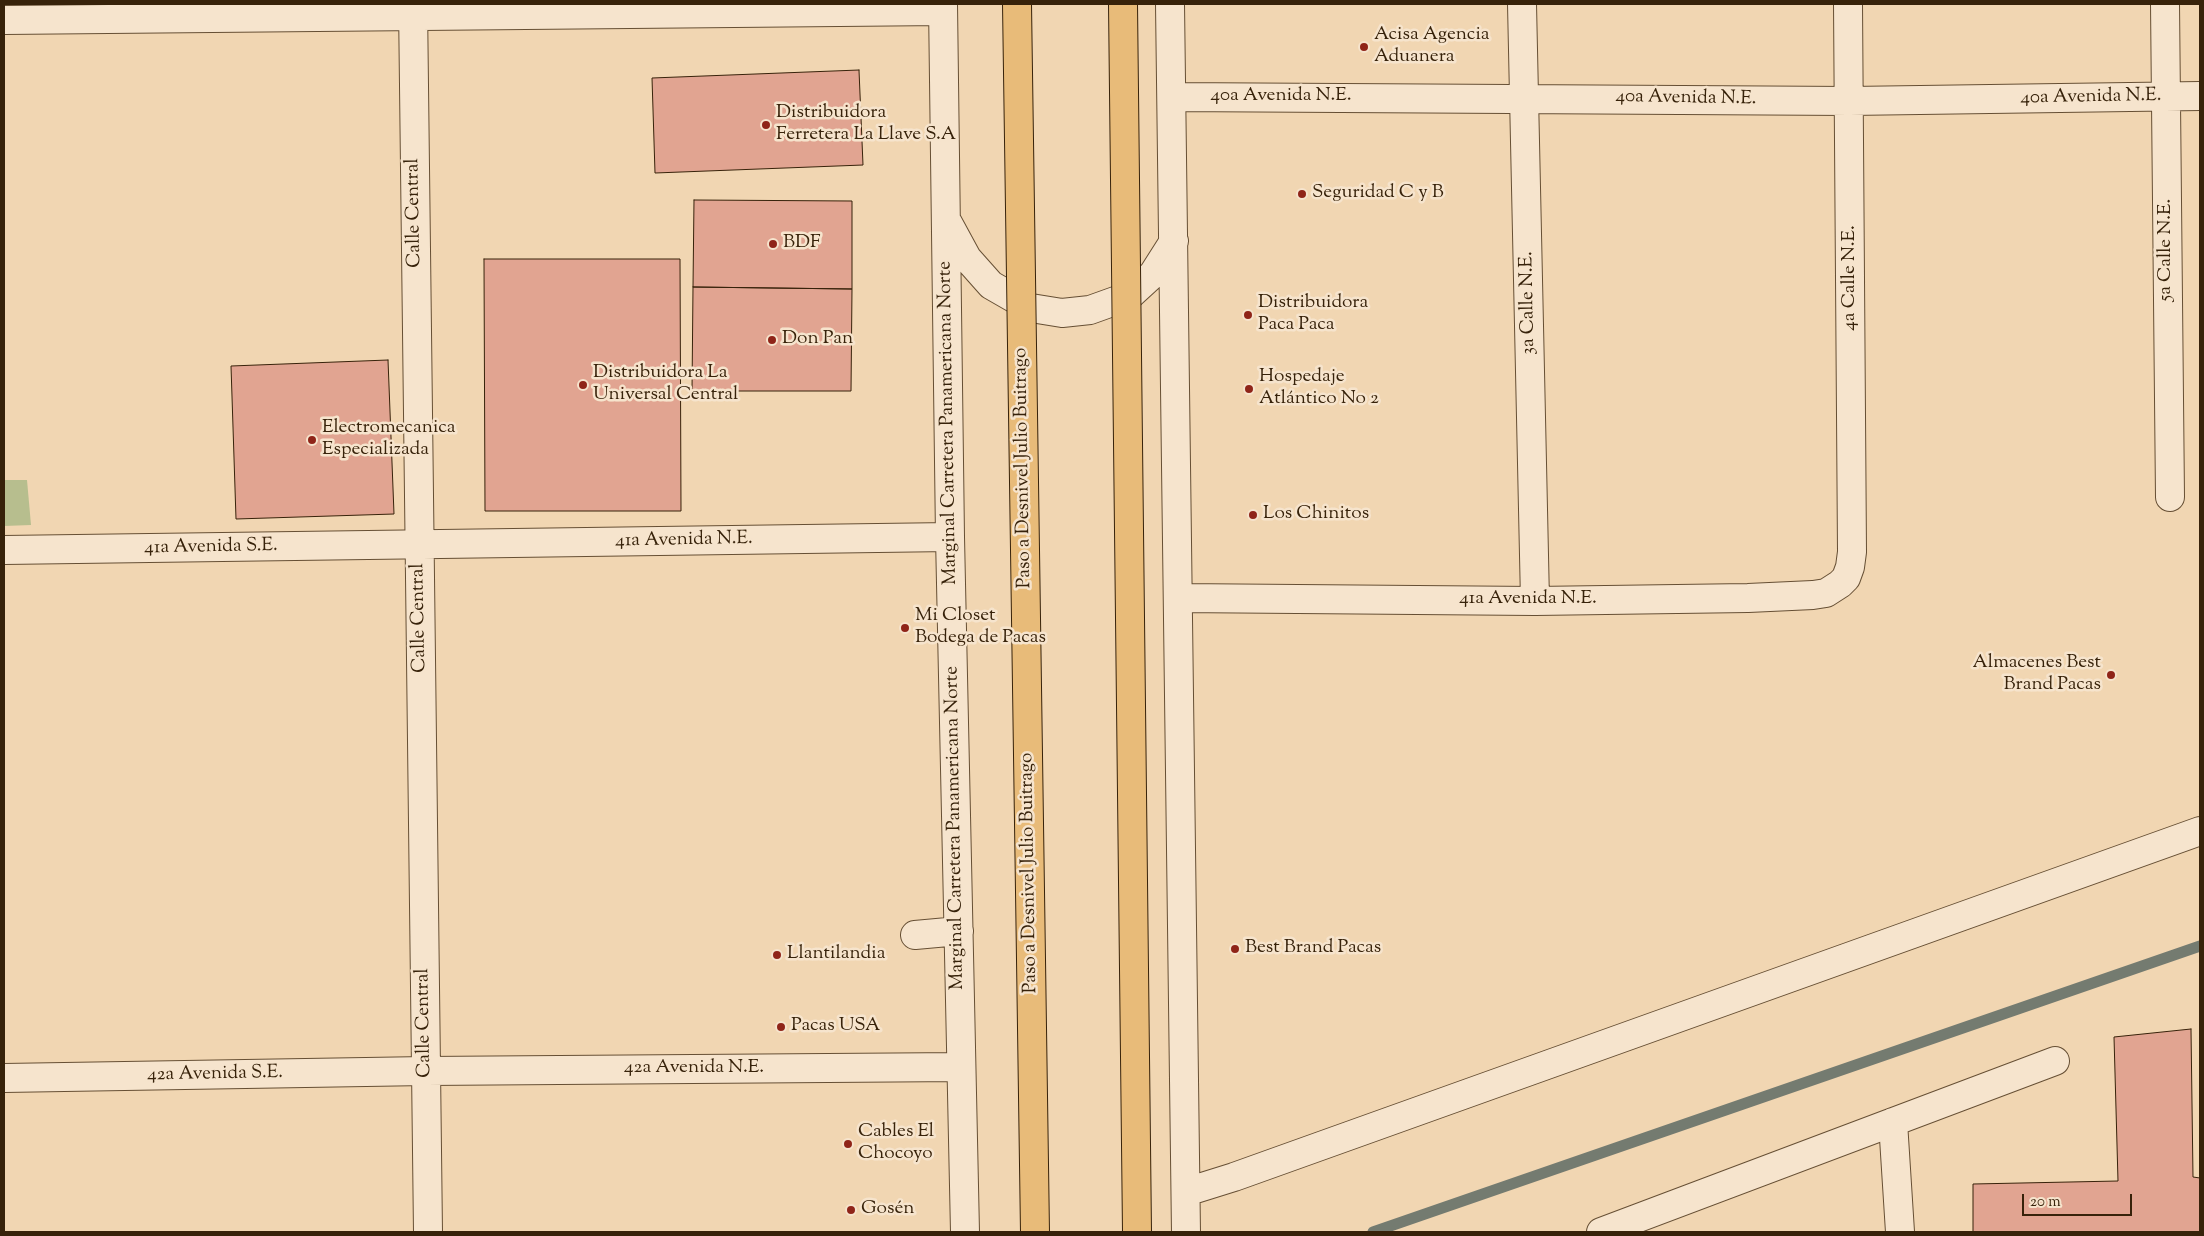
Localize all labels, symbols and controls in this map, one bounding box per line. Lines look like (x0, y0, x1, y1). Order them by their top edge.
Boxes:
place label: Acisa Agencia Aduanera (1374, 25, 1490, 69)
marker: Acisa Agencia Aduanera (1358, 41, 1370, 53)
street label: 40a Avenida N.E. (2020, 85, 2162, 111)
street label: 40a Avenida N.E. (1211, 86, 1351, 108)
street label: 40a Avenida N.E. (1615, 86, 1757, 112)
place label: Distribuidora Ferretera La Llave S.A (776, 103, 956, 147)
marker: Distribuidora Ferretera La Llave S.A (760, 119, 772, 131)
street label: Calle Central (403, 158, 427, 268)
place label: Seguridad C y B (1312, 183, 1444, 205)
marker: Seguridad C y B (1296, 188, 1308, 200)
street label: 5a Calle N.E. (2156, 199, 2178, 301)
street label: 4a Calle N.E. (1840, 225, 1862, 331)
place label: BDF (783, 233, 821, 255)
marker: BDF (767, 238, 779, 250)
street label: 3a Calle N.E. (1517, 251, 1541, 355)
street label: Marginal Carretera Panamericana Norte (935, 261, 963, 585)
place label: Distribuidora Paca Paca (1258, 293, 1368, 337)
marker: Distribuidora Paca Paca (1242, 309, 1254, 321)
place label: Don Pan (782, 329, 853, 351)
marker: Don Pan (766, 334, 778, 346)
street label: Paso a Desnivel Julio Buitrago (1011, 347, 1037, 589)
place label: Distribuidora La Universal Central (593, 363, 738, 407)
place label: Hospedaje Atlántico No 2 (1259, 367, 1379, 411)
marker: Distribuidora La Universal Central (577, 379, 589, 391)
marker: Hospedaje Atlántico No 2 (1243, 383, 1255, 395)
place label: Electromecanica Especializada (322, 418, 456, 462)
marker: Electromecanica Especializada (306, 434, 318, 446)
place label: Los Chinitos (1263, 504, 1369, 526)
marker: Los Chinitos (1247, 509, 1259, 521)
street label: 41a Avenida N.E. (615, 528, 753, 554)
street label: 41a Avenida S.E. (144, 535, 278, 561)
street label: Calle Central (408, 563, 432, 673)
street label: 41a Avenida N.E. (1459, 589, 1597, 611)
place label: Mi Closet Bodega de Pacas (915, 606, 1046, 650)
marker: Mi Closet Bodega de Pacas (899, 622, 911, 634)
place label: Almacenes Best Brand Pacas (1972, 653, 2101, 697)
street label: Marginal Carretera Panamericana Norte (942, 666, 970, 990)
marker: Almacenes Best Brand Pacas (2105, 669, 2117, 681)
street label: Paso a Desnivel Julio Buitrago (1017, 752, 1043, 994)
place label: Best Brand Pacas (1245, 938, 1381, 960)
marker: Best Brand Pacas (1229, 943, 1241, 955)
place label: Llantilandia (787, 944, 885, 966)
marker: Llantilandia (771, 949, 783, 961)
street label: Calle Central (413, 968, 437, 1078)
place label: Pacas USA (791, 1016, 880, 1038)
marker: Pacas USA (775, 1021, 787, 1033)
street label: 42a Avenida N.E. (624, 1058, 764, 1080)
street label: 42a Avenida S.E. (147, 1062, 283, 1088)
place label: Cables El Chocoyo (858, 1122, 934, 1166)
marker: Cables El Chocoyo (842, 1138, 854, 1150)
scale bar (2024, 1184, 2134, 1216)
text: 20 m (2030, 1192, 2061, 1213)
place label: Gosén (861, 1199, 914, 1221)
marker: Gosén (845, 1204, 857, 1216)

